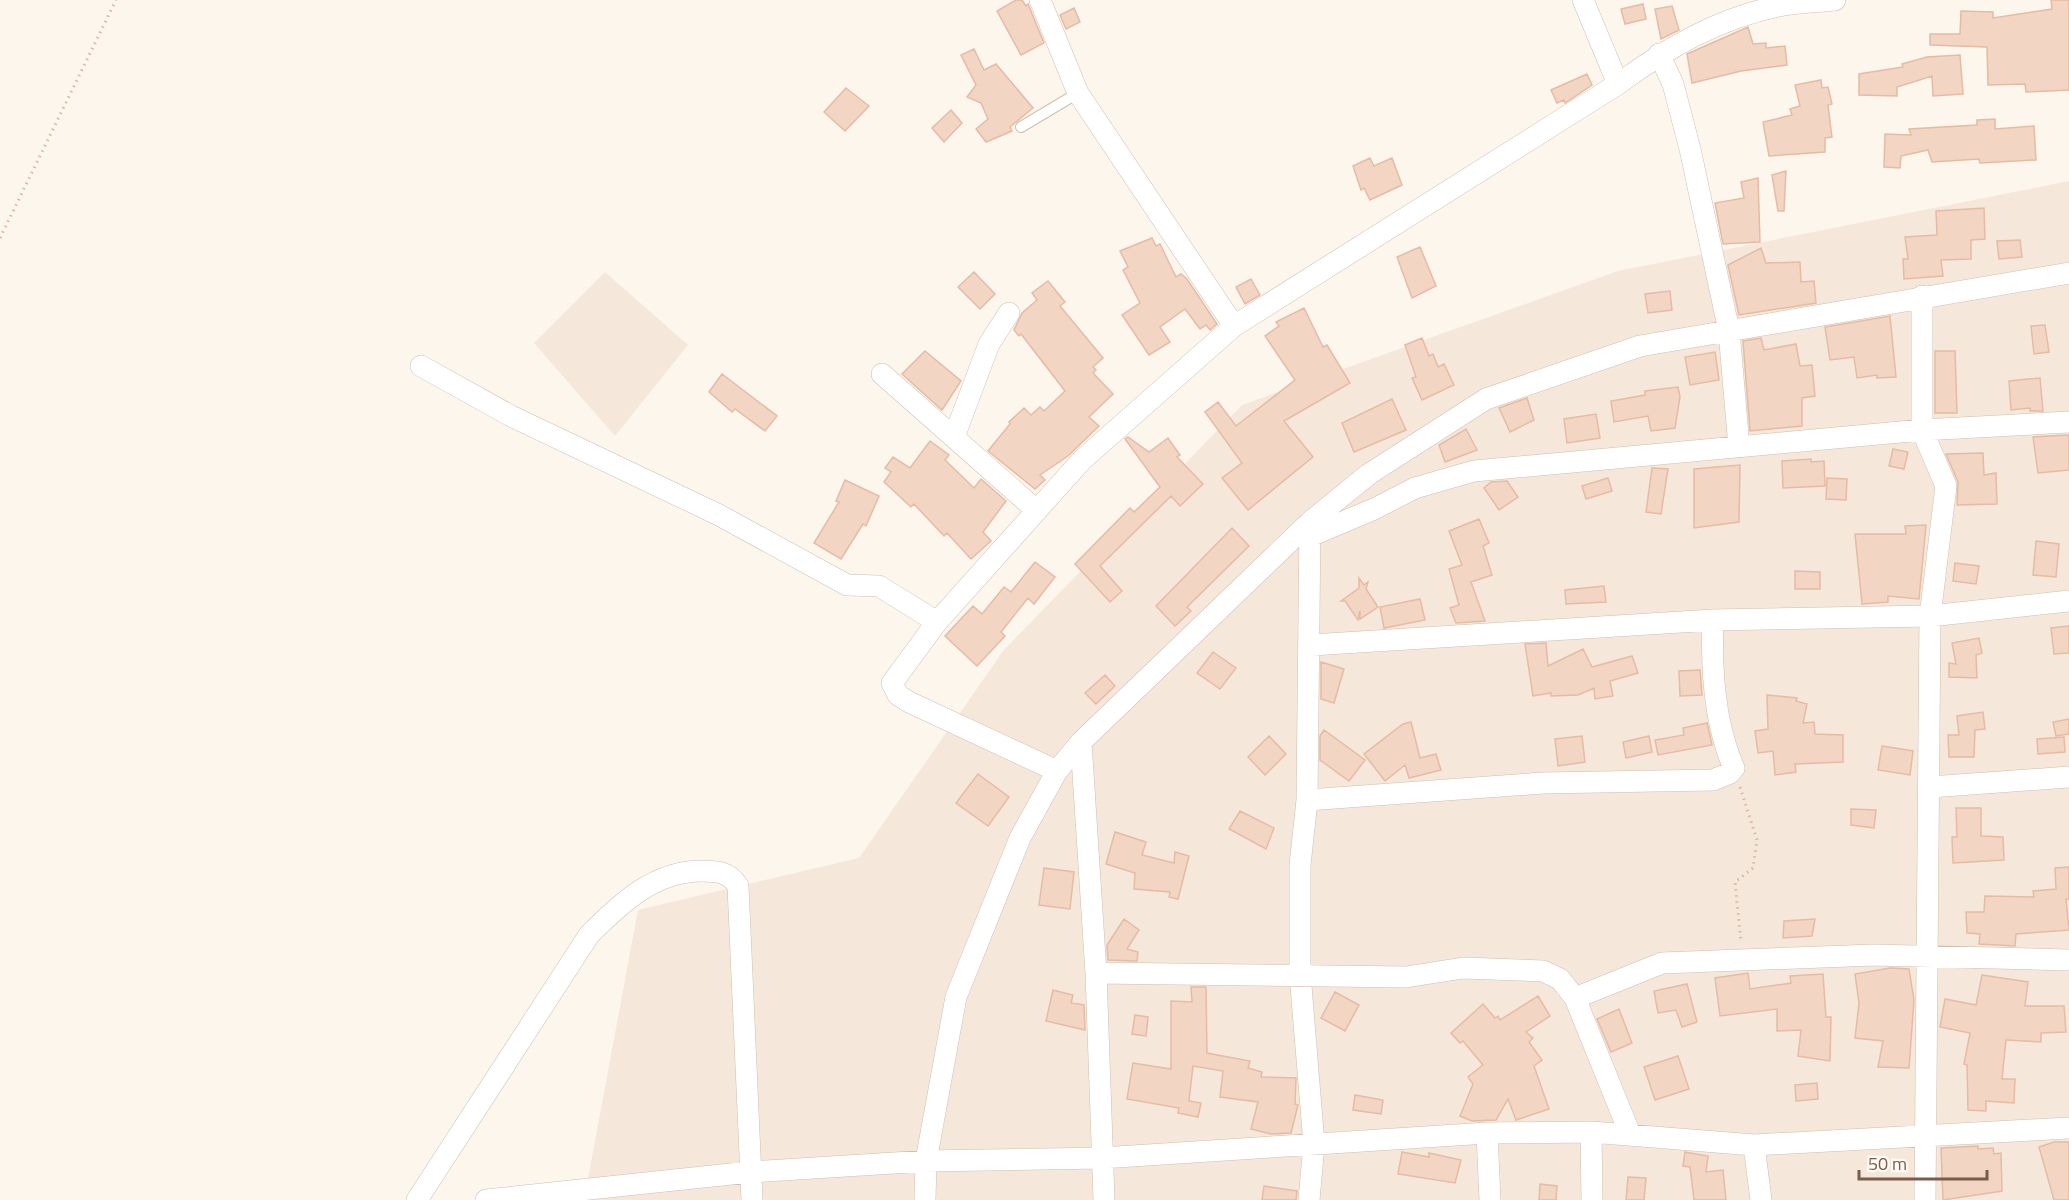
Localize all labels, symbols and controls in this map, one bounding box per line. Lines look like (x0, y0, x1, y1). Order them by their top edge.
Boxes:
scale bar (1859, 1143, 1986, 1181)
text: 50 m (1868, 1150, 1907, 1177)

